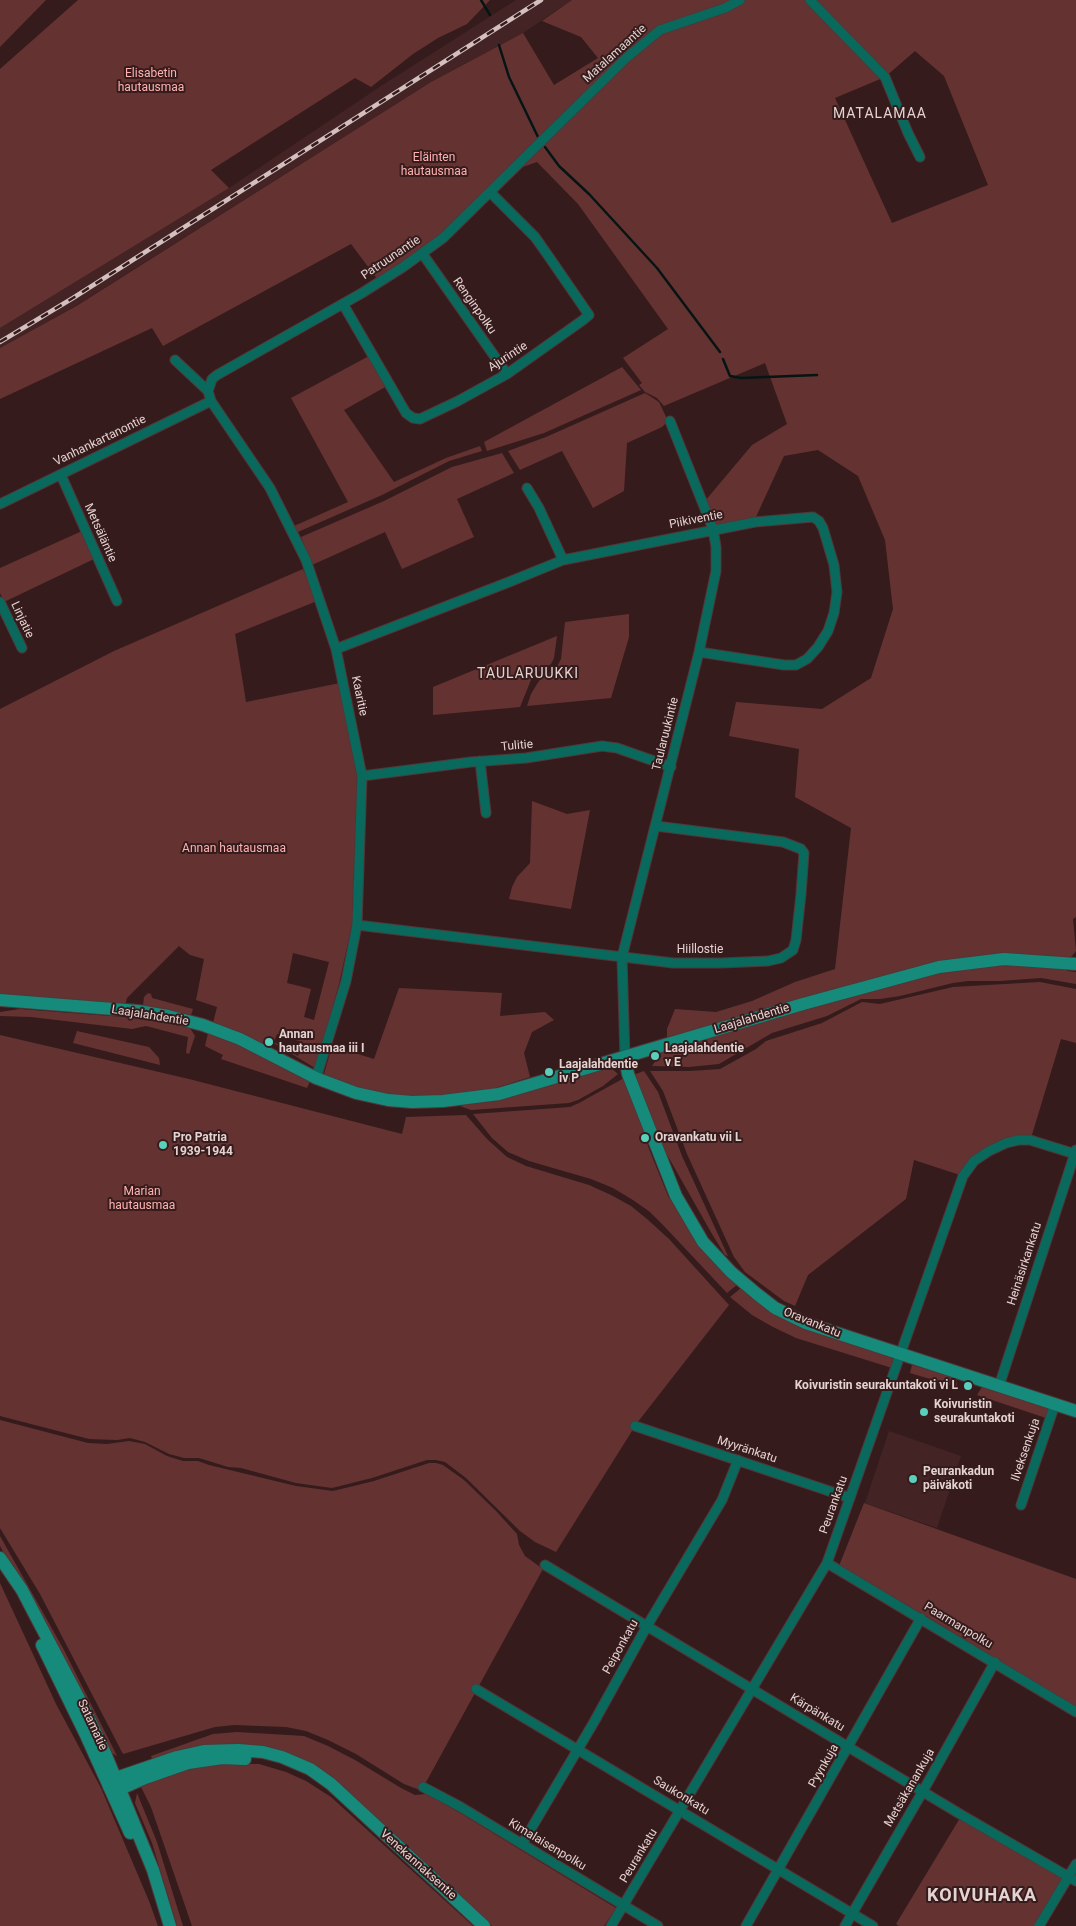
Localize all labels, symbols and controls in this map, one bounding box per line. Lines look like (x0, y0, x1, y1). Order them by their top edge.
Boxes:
street label: Matalamaantie (580, 22, 650, 86)
park label: Elisabetin hautausmaa (118, 67, 184, 95)
district label: MATALAMAA (832, 106, 928, 122)
park label: Eläinten hautausmaa (401, 151, 467, 179)
street label: Patruunantie (359, 233, 423, 283)
street label: Renginpolku (449, 275, 499, 337)
street label: Ajurintie (486, 339, 530, 375)
street label: Vanhankartanontie (51, 412, 149, 470)
street label: Metsäläntie (81, 501, 119, 565)
street label: Piikiventie (668, 508, 724, 532)
street label: Linjatie (7, 599, 37, 641)
district label: TAULARUUKKI (476, 666, 580, 682)
street label: Kaaritie (348, 675, 370, 717)
street label: Taularuukintie (650, 696, 682, 772)
street label: Tulitie (500, 737, 534, 755)
park label: Annan hautausmaa (182, 842, 286, 856)
street label: Hiillostie (677, 943, 723, 957)
street label: Laajalahdentie (713, 1001, 791, 1037)
street label: Laajalahdentie (110, 1003, 190, 1029)
place label: Annan hautausmaa iii I (279, 1028, 364, 1056)
marker: Annan hautausmaa iii I (263, 1036, 275, 1048)
place label: Laajalahdentie v E (665, 1042, 744, 1070)
marker: Laajalahdentie v E (649, 1050, 661, 1062)
place label: Laajalahdentie iv P (559, 1058, 638, 1086)
marker: Laajalahdentie iv P (543, 1066, 555, 1078)
place label: Pro Patria 1939-1944 (173, 1131, 233, 1159)
place label: Oravankatu vii L (655, 1131, 741, 1145)
marker: Oravankatu vii L (639, 1132, 651, 1144)
marker: Pro Patria 1939-1944 (157, 1139, 169, 1151)
park label: Marian hautausmaa (109, 1185, 175, 1213)
street label: Heinäsirkankatu (1005, 1221, 1045, 1307)
street label: Oravankatu (781, 1305, 843, 1341)
place label: Koivuristin seurakuntakoti vi L (795, 1379, 958, 1393)
marker: Koivuristin seurakuntakoti vi L (962, 1380, 974, 1392)
place label: Koivuristin seurakuntakoti (934, 1398, 1015, 1426)
marker: Koivuristin seurakuntakoti (918, 1406, 930, 1418)
street label: Ilveksenkuja (1009, 1417, 1043, 1483)
street label: Myyränkatu (715, 1434, 779, 1466)
place label: Peurankadun päiväkoti (923, 1465, 994, 1493)
marker: Peurankadun päiväkoti (907, 1473, 919, 1485)
street label: Peurankatu (817, 1474, 851, 1536)
street label: Paarmanpolku (921, 1600, 995, 1652)
street label: Peiponkatu (600, 1617, 642, 1677)
street label: Kärpänkatu (787, 1691, 847, 1735)
street label: Satamatie (74, 1697, 110, 1753)
street label: Pyynkuja (806, 1742, 842, 1790)
street label: Metsäkanankuja (882, 1746, 938, 1830)
street label: Saukonkatu (650, 1774, 712, 1818)
street label: Kimalaisenpolku (505, 1816, 589, 1874)
street label: Peurankatu (617, 1826, 661, 1886)
street label: Venekannaksentie (377, 1827, 459, 1903)
district label: KOIVUHAKA (926, 1885, 1038, 1907)

